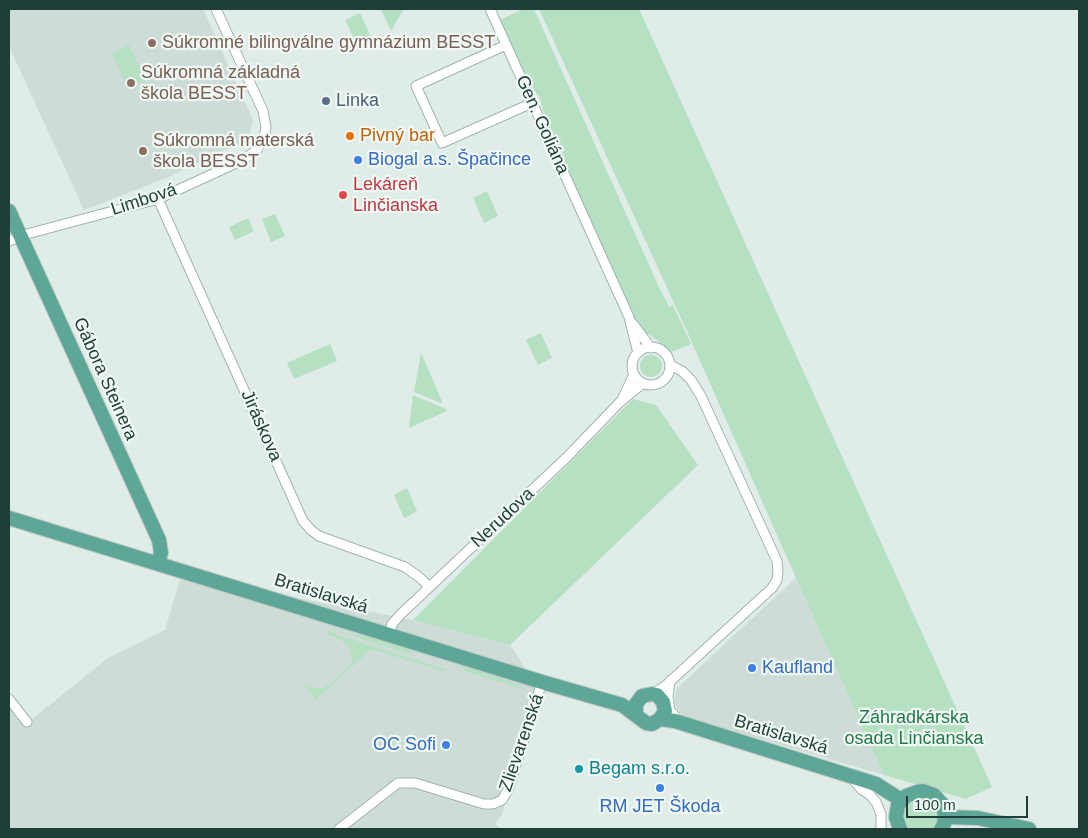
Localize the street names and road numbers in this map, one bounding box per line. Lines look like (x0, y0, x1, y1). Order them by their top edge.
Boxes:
street label: Gen. Goliána (511, 72, 573, 178)
street label: Limbová (108, 179, 180, 221)
street label: Gábora Steinera (68, 314, 142, 444)
street label: Jiráskova (236, 387, 286, 465)
street label: Nerudova (467, 483, 539, 553)
street label: Bratislavská (271, 569, 371, 619)
street label: Zlievarenská (495, 691, 549, 795)
street label: Bratislavská (731, 710, 831, 760)

